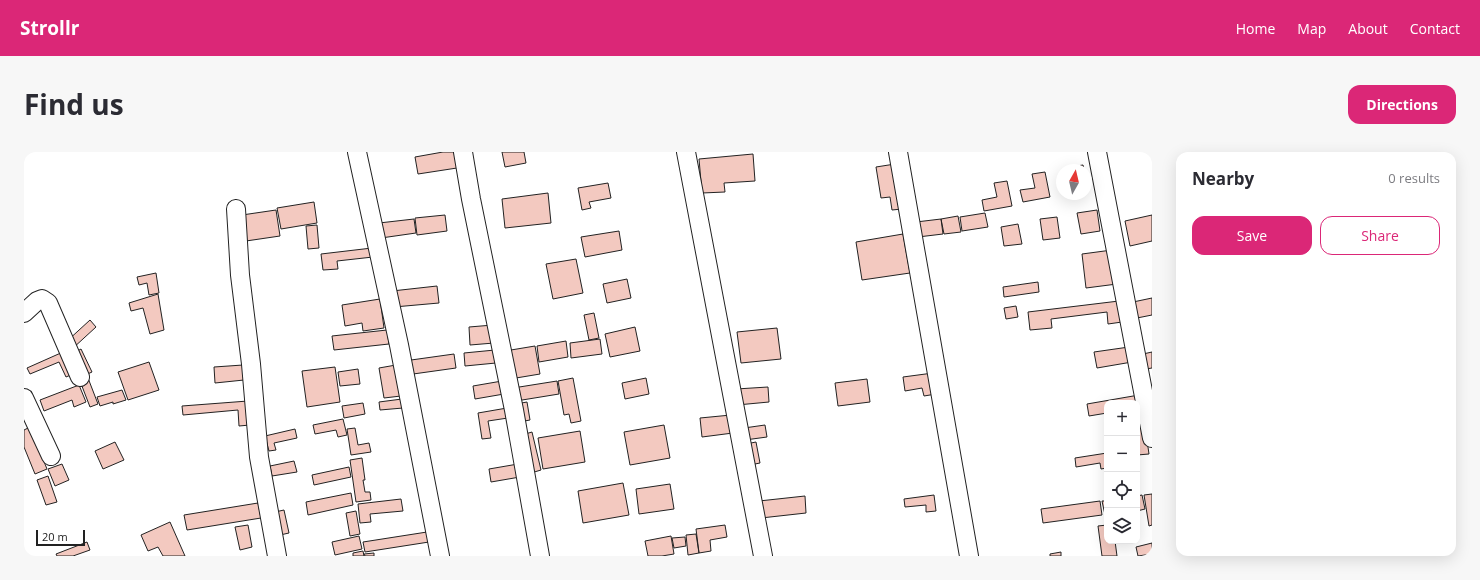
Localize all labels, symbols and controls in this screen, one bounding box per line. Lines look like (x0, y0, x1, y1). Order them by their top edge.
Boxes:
text: Strollr (20, 15, 79, 41)
text: Home (1236, 19, 1275, 38)
text: Map (1297, 19, 1326, 38)
text: About (1348, 19, 1388, 38)
text: Contact (1410, 19, 1460, 38)
text: Find us (24, 85, 124, 123)
button: Directions (1348, 85, 1456, 124)
north arrow (1056, 164, 1092, 200)
text: Nearby (1192, 167, 1254, 190)
text: 0 results (1388, 169, 1440, 187)
button: Save (1192, 216, 1312, 255)
button: Share (1320, 216, 1440, 255)
map controls (1104, 400, 1140, 544)
button: + (1104, 400, 1140, 436)
button: − (1104, 436, 1140, 472)
button: locate (1104, 472, 1140, 508)
button: layers (1104, 508, 1140, 544)
scale bar (36, 528, 85, 547)
text: 20 m (42, 529, 68, 544)

